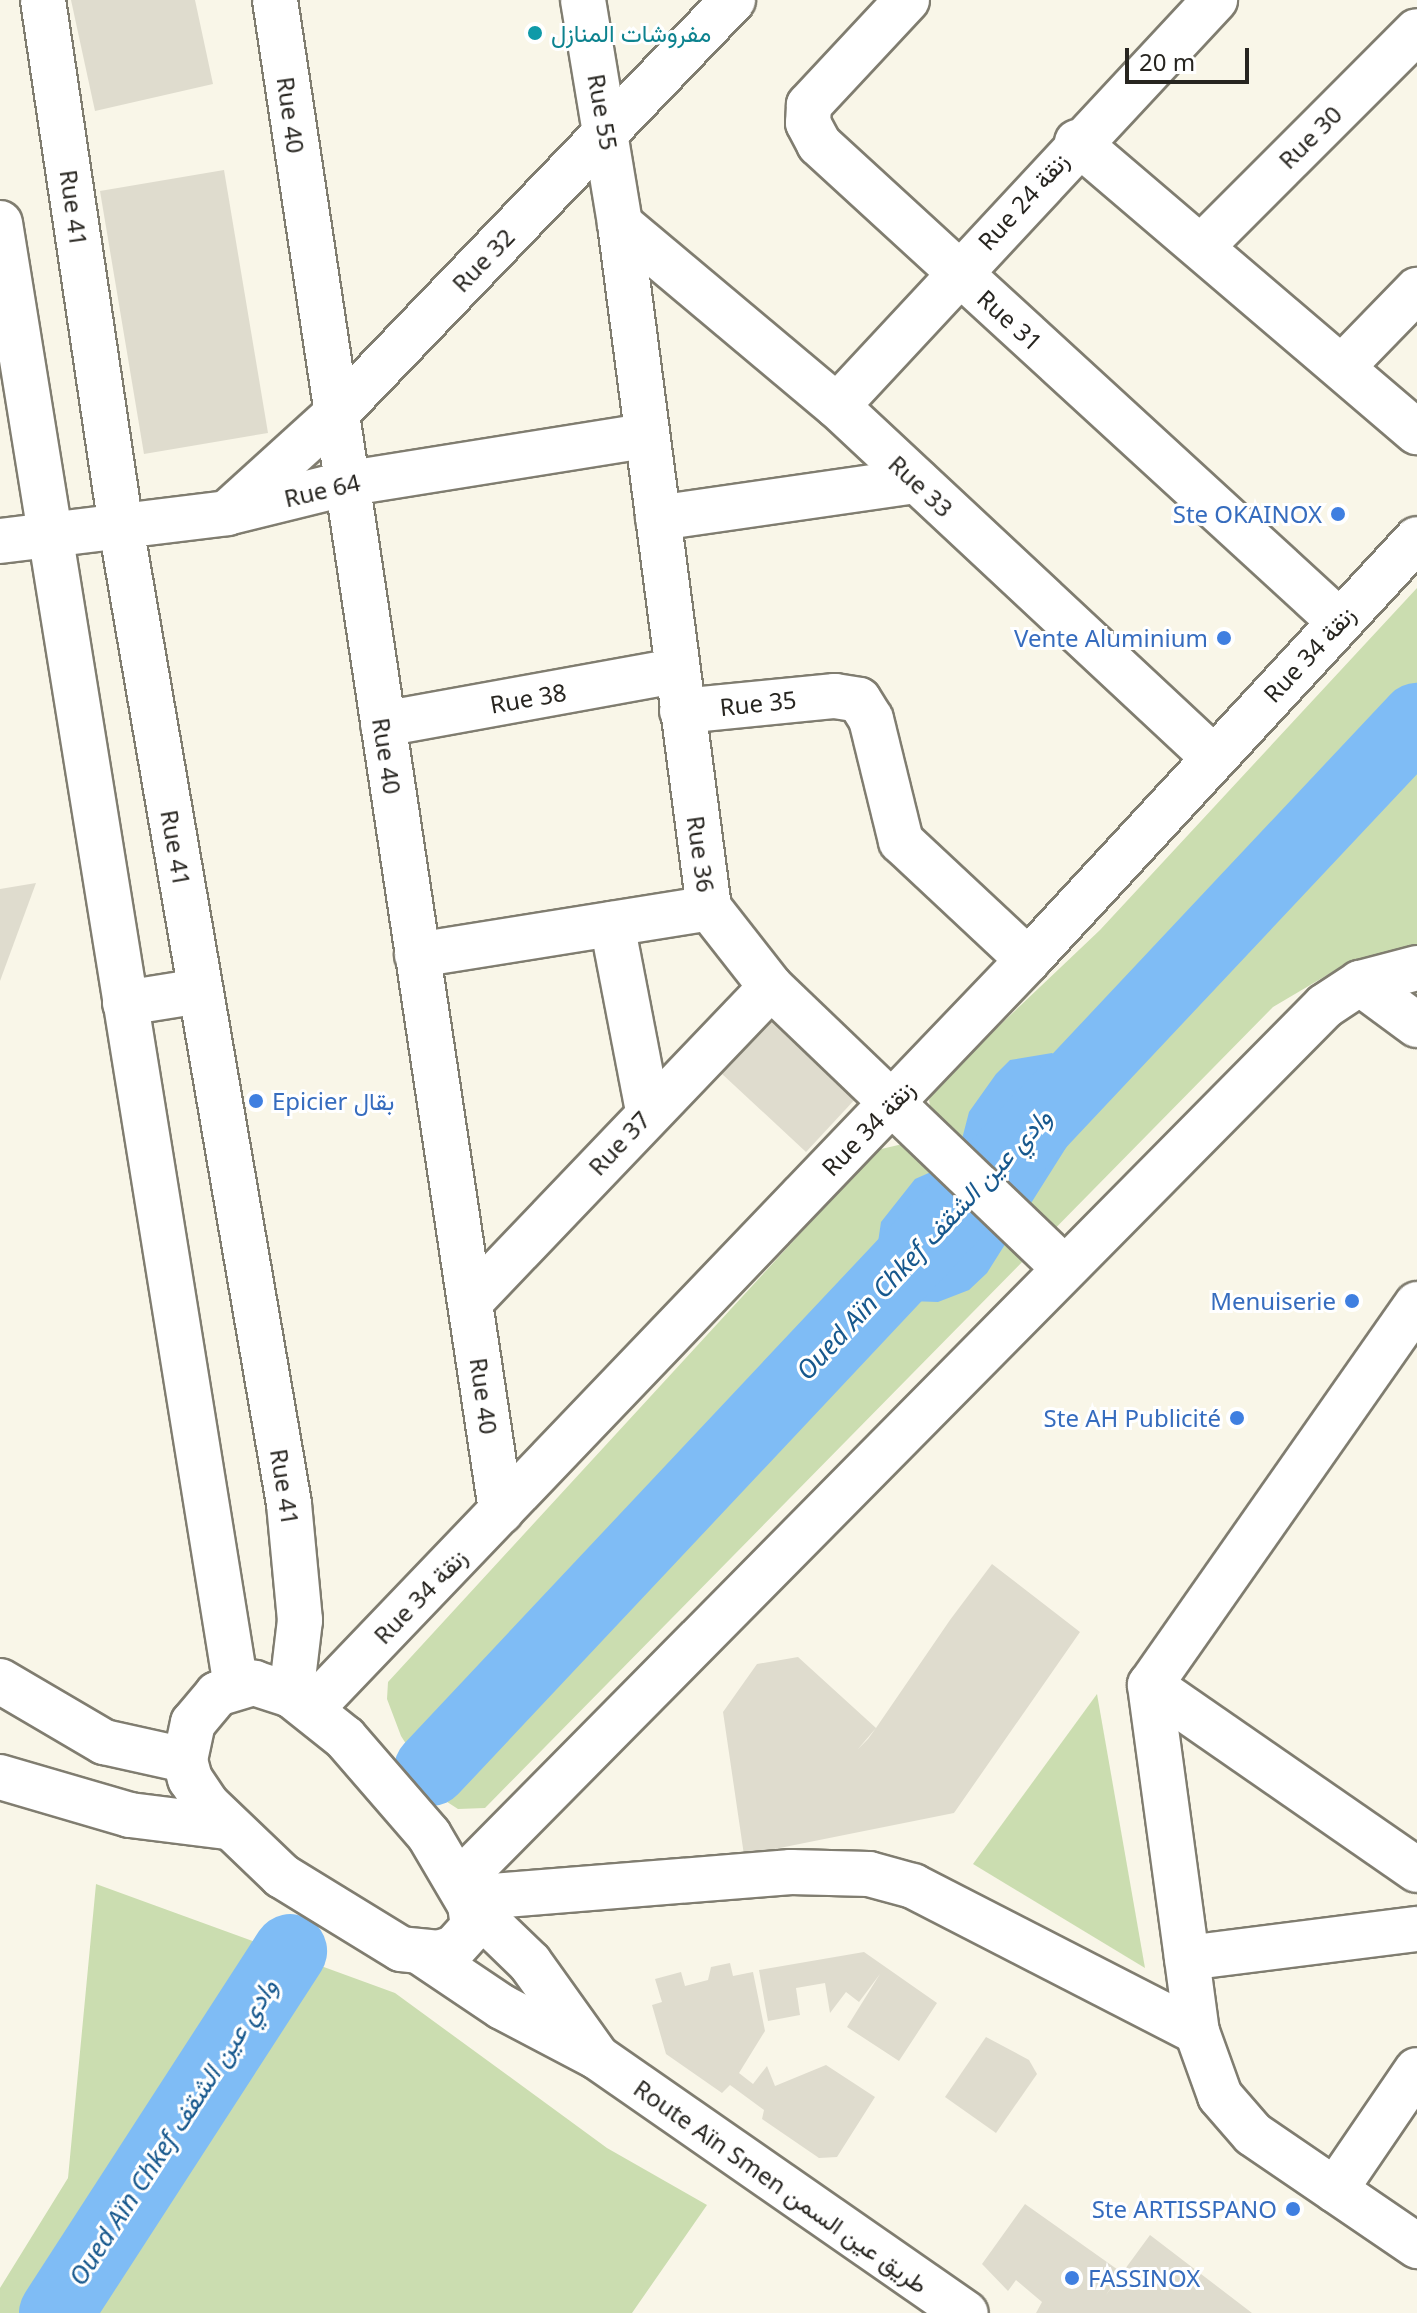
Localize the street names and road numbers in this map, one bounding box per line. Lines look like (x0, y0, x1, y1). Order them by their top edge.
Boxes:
street label: Rue 55 (582, 72, 624, 152)
street label: Rue 40 (271, 75, 311, 155)
street label: Rue 30 (1273, 100, 1347, 174)
street label: Rue 24 زنقة (972, 146, 1074, 256)
street label: Rue 41 (54, 168, 94, 248)
street label: Rue 32 (446, 222, 520, 298)
street label: Rue 31 (972, 284, 1048, 356)
street label: Rue 33 (883, 449, 959, 523)
street label: Rue 64 (281, 467, 363, 513)
street label: Rue 34 زنقة (1257, 600, 1361, 708)
street label: Rue 38 (488, 677, 568, 719)
street label: Rue 35 (718, 685, 798, 721)
street label: Rue 40 (367, 716, 407, 796)
street label: Rue 41 (155, 808, 197, 888)
street label: Rue 36 (681, 814, 721, 894)
street label: Rue 34 زنقة (816, 1074, 920, 1182)
street label: Rue 37 (582, 1105, 656, 1181)
street label: Rue 40 (464, 1356, 504, 1436)
street label: Rue 41 (265, 1447, 305, 1527)
street label: Rue 34 زنقة (368, 1542, 472, 1650)
street label: Route Aïn Smen طريق عين السمن (629, 2073, 933, 2299)

